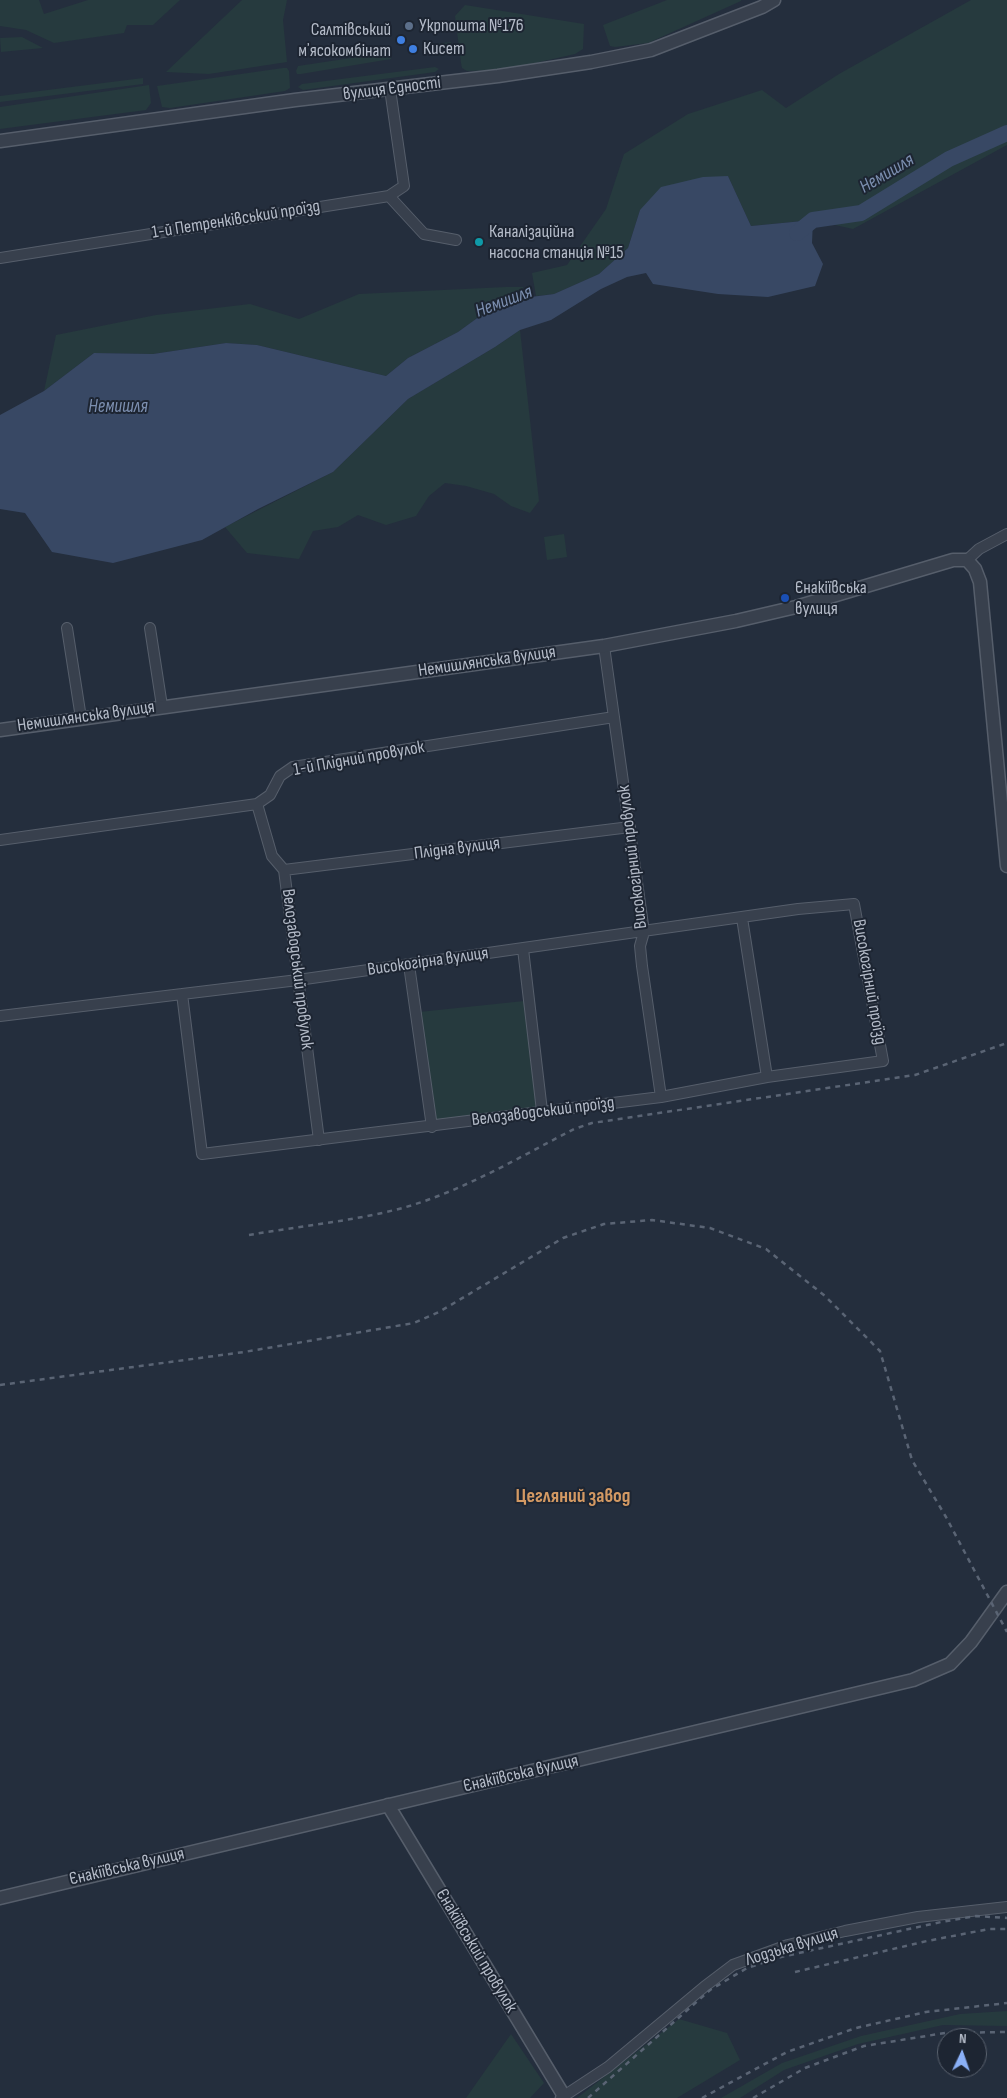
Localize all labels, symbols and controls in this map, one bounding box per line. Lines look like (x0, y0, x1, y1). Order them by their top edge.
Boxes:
place label: Укрпошта №176 (419, 15, 524, 37)
place label: Салтівський мʼясокомбінат (298, 19, 391, 62)
marker: Укрпошта №176 (403, 20, 415, 32)
marker: Салтівський мʼясокомбінат (395, 34, 407, 46)
place label: Кисет (423, 38, 465, 60)
marker: Кисет (407, 43, 419, 55)
street label: вулиця Єдності (342, 72, 442, 106)
water label: Немишля (856, 149, 918, 199)
street label: 1-й Петренківський проїзд (150, 196, 322, 244)
place label: Каналізаційна насосна станція №15 (489, 221, 623, 264)
marker: Каналізаційна насосна станція №15 (473, 236, 485, 248)
water label: Немишля (472, 281, 536, 323)
water label: Немишля (88, 396, 148, 418)
place label: Єнакіївська вулиця (795, 577, 867, 620)
marker: Єнакіївська вулиця (779, 592, 791, 604)
street label: Немишлянська вулиця (417, 642, 557, 682)
street label: Немишлянська вулиця (16, 697, 156, 737)
street label: 1-й Плідний провулок (292, 737, 426, 781)
street label: Високогірний провулок (613, 784, 653, 930)
street label: Плідна вулиця (413, 833, 501, 865)
street label: Велозаводський провулок (276, 888, 318, 1050)
street label: Високогірний проїзд (847, 918, 891, 1046)
street label: Високогірна вулиця (366, 943, 490, 981)
street label: Велозаводський проїзд (470, 1093, 616, 1131)
district label: Цегляний завод (516, 1485, 630, 1509)
street label: Єнакіївська вулиця (461, 1750, 581, 1798)
street label: Єнакіївська вулиця (67, 1843, 187, 1891)
street label: Єнакіївський провулок (431, 1885, 521, 2017)
street label: Лодзька вулиця (743, 1923, 841, 1971)
north arrow (937, 2028, 987, 2078)
text: N (959, 2030, 967, 2047)

